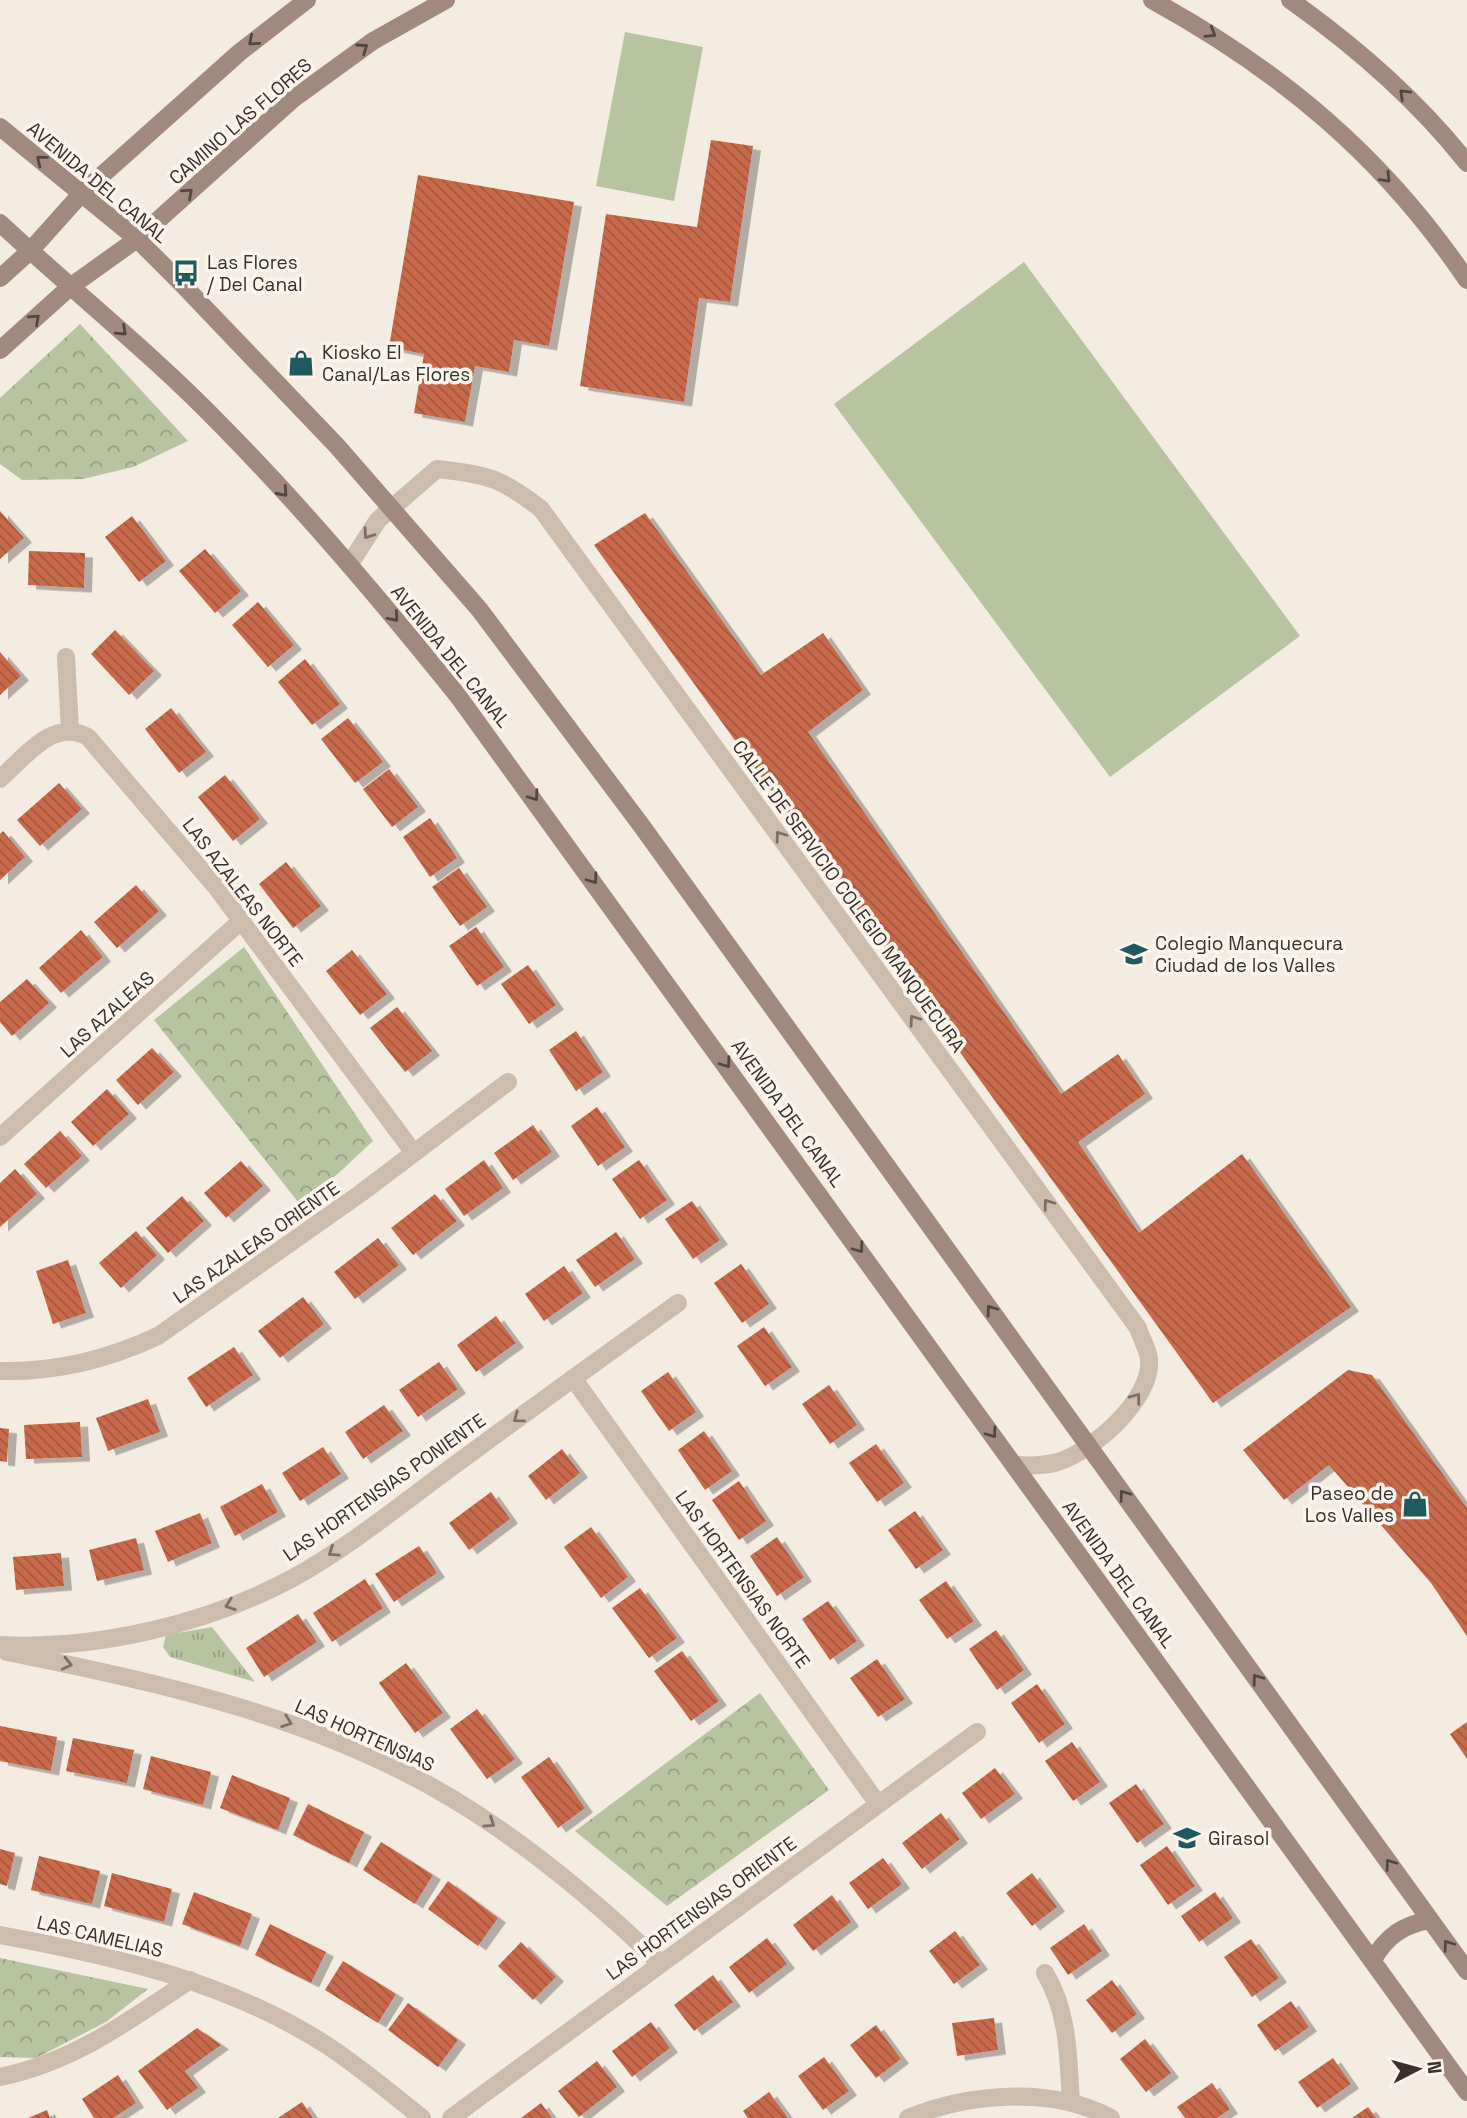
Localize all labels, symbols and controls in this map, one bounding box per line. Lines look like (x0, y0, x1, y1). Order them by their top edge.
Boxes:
one-way arrow (1204, 25, 1217, 38)
one-way arrow (248, 33, 260, 46)
one-way arrow (355, 44, 368, 56)
street label: CAMINO LAS FLORES (164, 52, 317, 190)
one-way arrow (1399, 90, 1412, 103)
street label: AVENIDA DEL CANAL (22, 116, 173, 249)
one-way arrow (36, 156, 49, 168)
one-way arrow (1378, 169, 1391, 182)
one-way arrow (179, 189, 192, 201)
place label: Las Flores / Del Canal (207, 250, 303, 297)
bus stop icon: Las Flores / Del Canal (171, 258, 201, 288)
one-way arrow (27, 314, 40, 327)
one-way arrow (114, 323, 127, 336)
place label: Kiosko El Canal/Las Flores (322, 340, 470, 387)
shop icon: Kiosko El Canal/Las Flores (286, 348, 316, 378)
one-way arrow (275, 484, 288, 497)
one-way arrow (364, 526, 376, 539)
street label: AVENIDA DEL CANAL (385, 580, 516, 733)
one-way arrow (386, 609, 398, 622)
street label: CALLE DE SERVICIO COLEGIO MANQUECURA (727, 735, 970, 1057)
one-way arrow (525, 788, 538, 801)
street label: LAS AZALEAS NORTE (177, 813, 308, 972)
one-way arrow (776, 832, 788, 844)
one-way arrow (585, 871, 597, 884)
place label: Colegio Manquecura Ciudad de los Valles (1155, 931, 1343, 978)
school or university icon: Colegio Manquecura Ciudad de los Valles (1119, 939, 1149, 969)
street label: LAS AZALEAS (55, 966, 160, 1063)
one-way arrow (910, 1015, 922, 1028)
street label: AVENIDA DEL CANAL (726, 1034, 850, 1192)
one-way arrow (718, 1056, 730, 1068)
street label: LAS AZALEAS ORIENTE (168, 1176, 344, 1309)
one-way arrow (1044, 1199, 1056, 1212)
one-way arrow (851, 1240, 863, 1253)
one-way arrow (987, 1305, 999, 1318)
one-way arrow (1128, 1393, 1141, 1405)
street label: LAS HORTENSIAS PONIENTE (278, 1408, 490, 1567)
one-way arrow (513, 1410, 526, 1423)
one-way arrow (984, 1425, 996, 1438)
place label: Paseo de Los Valles (1305, 1481, 1394, 1528)
street label: LAS HORTENSIAS NORTE (670, 1485, 816, 1673)
shop icon: Paseo de Los Valles (1400, 1489, 1430, 1519)
one-way arrow (1120, 1490, 1132, 1503)
street label: AVENIDA DEL CANAL (1057, 1495, 1181, 1653)
one-way arrow (328, 1543, 341, 1556)
one-way arrow (224, 1597, 236, 1611)
one-way arrow (61, 1656, 73, 1671)
one-way arrow (1253, 1675, 1265, 1687)
street label: LAS HORTENSIAS (291, 1694, 438, 1777)
one-way arrow (280, 1714, 292, 1728)
one-way arrow (482, 1815, 495, 1827)
school or university icon: Girasol (1172, 1823, 1202, 1853)
place label: Girasol (1208, 1826, 1269, 1851)
street label: LAS HORTENSIAS ORIENTE (601, 1831, 801, 1986)
one-way arrow (1386, 1859, 1398, 1872)
street label: LAS CAMELIAS (34, 1910, 165, 1963)
one-way arrow (1444, 1940, 1457, 1953)
north arrow (1383, 2034, 1453, 2104)
text: N (1421, 2060, 1448, 2075)

